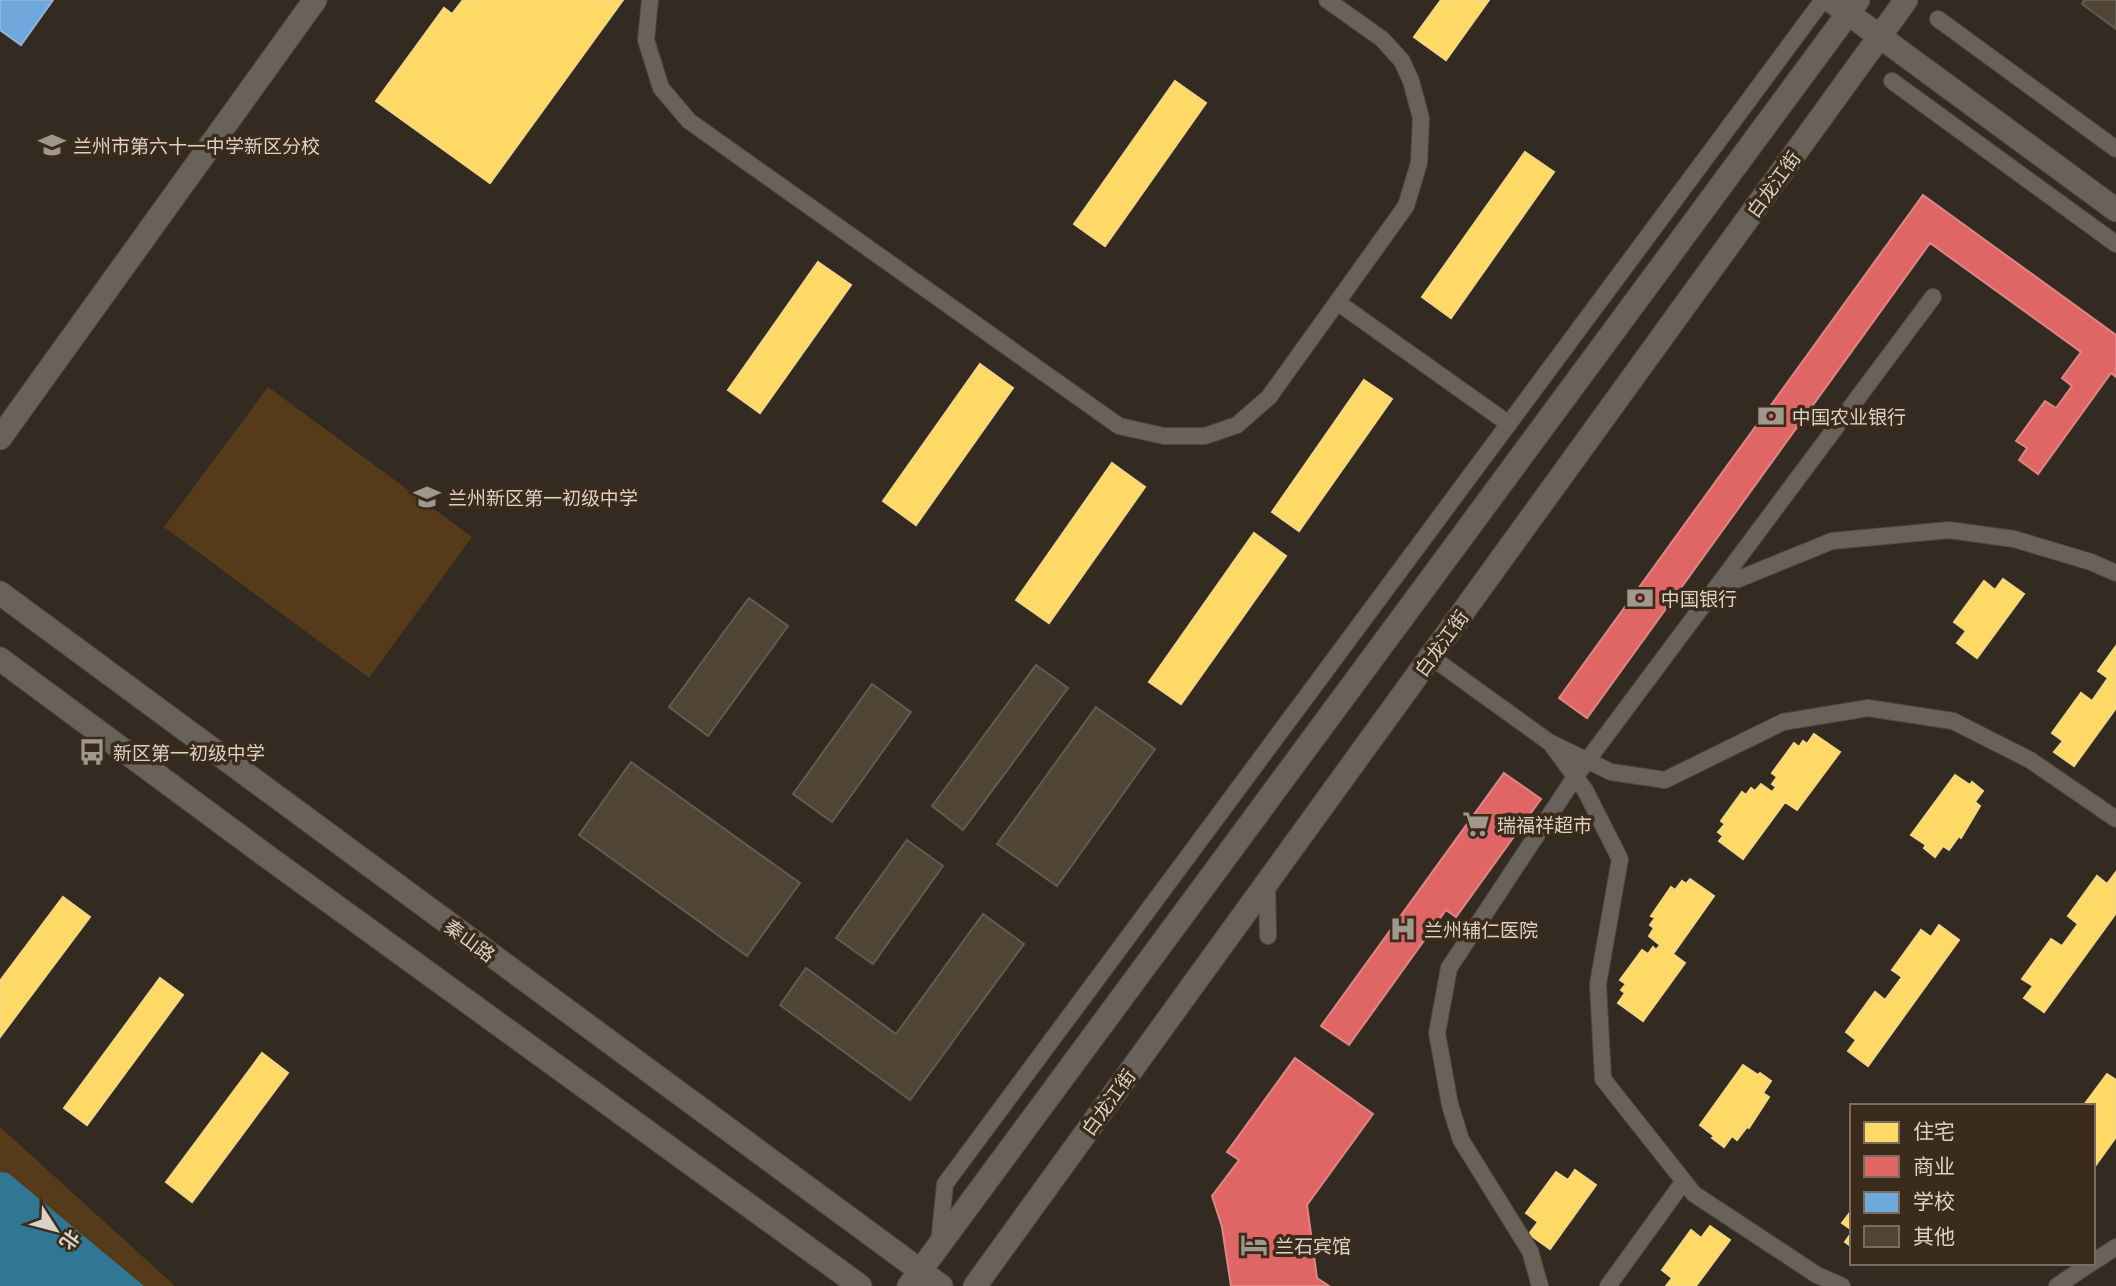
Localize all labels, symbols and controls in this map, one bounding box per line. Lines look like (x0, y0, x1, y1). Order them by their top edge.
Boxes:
school or university icon: 兰州市第六十一中学新区分校 (37, 130, 67, 160)
place label: 兰州市第六十一中学新区分校 (73, 131, 320, 160)
street label: 白龙江街 (1739, 145, 1807, 223)
bank icon: 中国农业银行 (1756, 401, 1786, 431)
place label: 中国农业银行 (1792, 402, 1906, 431)
school or university icon: 兰州新区第一初级中学 (412, 482, 442, 512)
place label: 兰州新区第一初级中学 (448, 483, 638, 512)
bank icon: 中国银行 (1625, 583, 1655, 613)
place label: 中国银行 (1661, 584, 1737, 613)
street label: 白龙江街 (1407, 604, 1475, 682)
bus stop icon: 新区第一初级中学 (77, 737, 107, 767)
place label: 新区第一初级中学 (113, 738, 265, 767)
supermarket icon: 瑞福祥超市 (1461, 809, 1491, 839)
place label: 瑞福祥超市 (1497, 810, 1592, 839)
street label: 秦山路 (438, 912, 502, 968)
hospital icon: 兰州辅仁医院 (1388, 914, 1418, 944)
place label: 兰州辅仁医院 (1424, 915, 1538, 944)
street label: 白龙江街 (1074, 1063, 1142, 1141)
legend (1850, 1104, 2095, 1265)
text: 住宅 (1913, 1115, 1955, 1147)
text: 商业 (1913, 1150, 1955, 1182)
text: 学校 (1913, 1185, 1955, 1217)
north arrow (21, 1195, 91, 1265)
text: 其他 (1913, 1220, 1955, 1252)
text: 北 (53, 1224, 87, 1257)
hotel icon: 兰石宾馆 (1239, 1230, 1269, 1260)
place label: 兰石宾馆 (1275, 1231, 1351, 1260)

